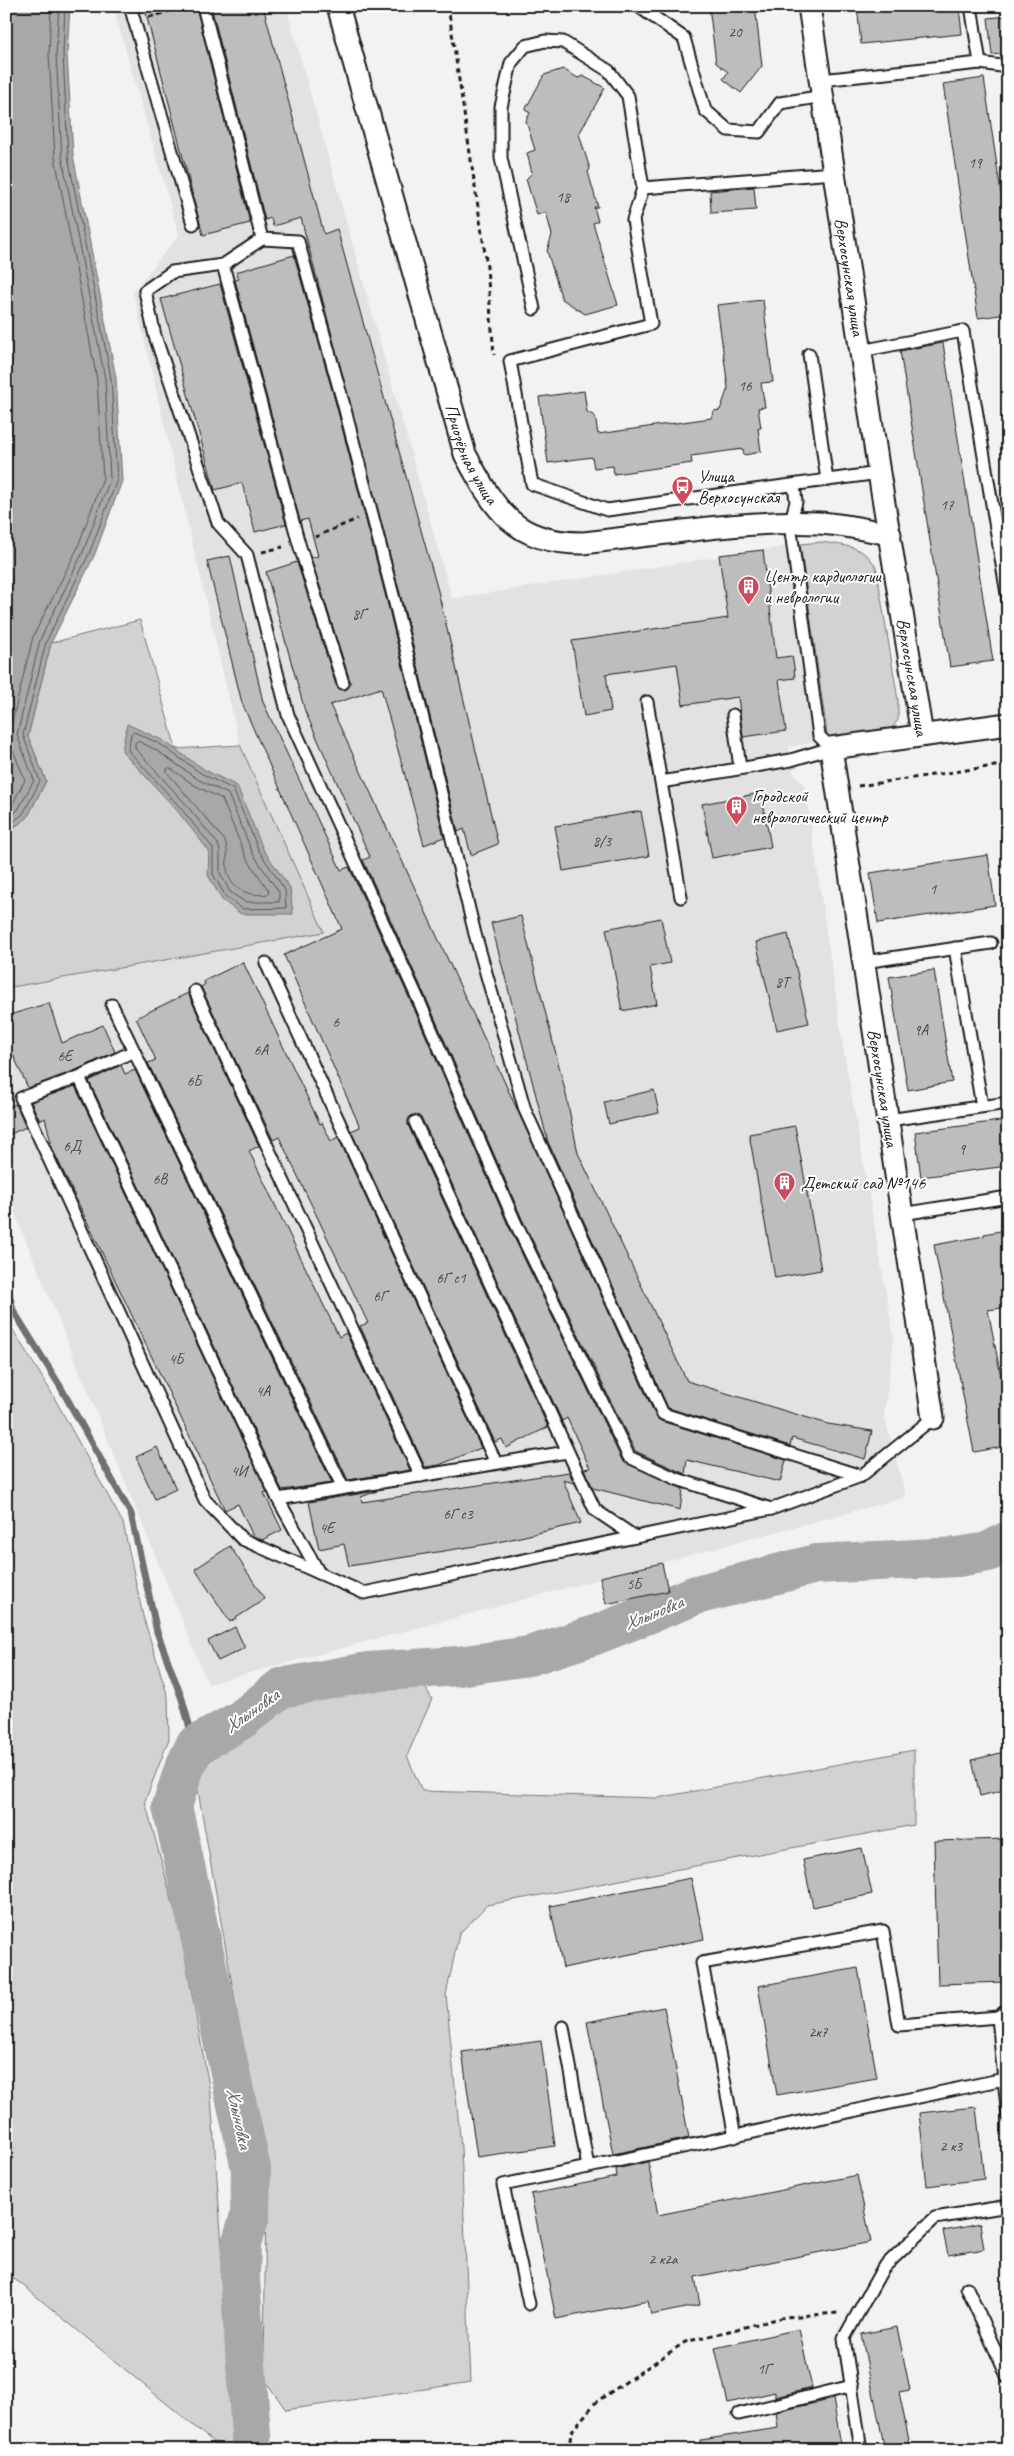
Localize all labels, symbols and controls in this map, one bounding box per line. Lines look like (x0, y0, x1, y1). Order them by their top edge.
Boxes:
house number: 20 (728, 23, 743, 42)
house number: 19 (968, 154, 983, 173)
house number: 18 (556, 188, 571, 207)
street label: Верхосунская улица (830, 217, 870, 339)
house number: 16 (738, 377, 753, 396)
street label: Приозёрная улица (440, 402, 504, 510)
place label: Улица Верхосунская (698, 465, 780, 508)
bus stop icon: Улица Верхосунская (670, 474, 694, 505)
house number: 17 (940, 496, 955, 515)
place label: Центр кардиологии и неврологии (764, 565, 882, 608)
building icon: Центр кардиологии и неврологии (736, 574, 760, 605)
house number: 8Г (352, 605, 369, 624)
street label: Верхосунская улица (892, 617, 933, 739)
place label: Городской неврологический центр (752, 785, 889, 828)
building icon: Городской неврологический центр (724, 794, 748, 825)
house number: 8/3 (593, 832, 612, 851)
house number: 1 (930, 880, 938, 899)
house number: 8Т (775, 973, 792, 992)
house number: 6 (333, 1013, 341, 1032)
house number: 9А (914, 1021, 930, 1040)
street label: Верхосунская улица (863, 1028, 903, 1150)
house number: 6А (254, 1041, 270, 1060)
house number: 6Е (58, 1047, 74, 1066)
house number: 6Б (187, 1072, 204, 1091)
house number: 6Д (63, 1137, 82, 1156)
house number: 9 (959, 1140, 967, 1159)
house number: 6В (153, 1170, 169, 1189)
building icon: Детский сад №146 (773, 1171, 797, 1202)
place label: Детский сад №146 (801, 1172, 926, 1194)
house number: 6Г с1 (436, 1269, 467, 1288)
house number: 6Г (373, 1287, 390, 1306)
house number: 4Б (169, 1350, 186, 1369)
house number: 4А (256, 1382, 272, 1401)
house number: 4И (231, 1462, 250, 1481)
house number: 6Г с3 (443, 1505, 474, 1524)
house number: 4Е (320, 1519, 336, 1538)
house number: 5Б (627, 1575, 644, 1594)
water label: Хлыновка (620, 1589, 688, 1636)
water label: Хлыновка (220, 1682, 286, 1738)
house number: 2к7 (808, 2023, 829, 2042)
water label: Хлыновка (221, 2086, 258, 2153)
house number: 2 к3 (940, 2137, 964, 2156)
house number: 2 к2а (648, 2250, 679, 2269)
house number: 1Г (757, 2360, 774, 2379)

